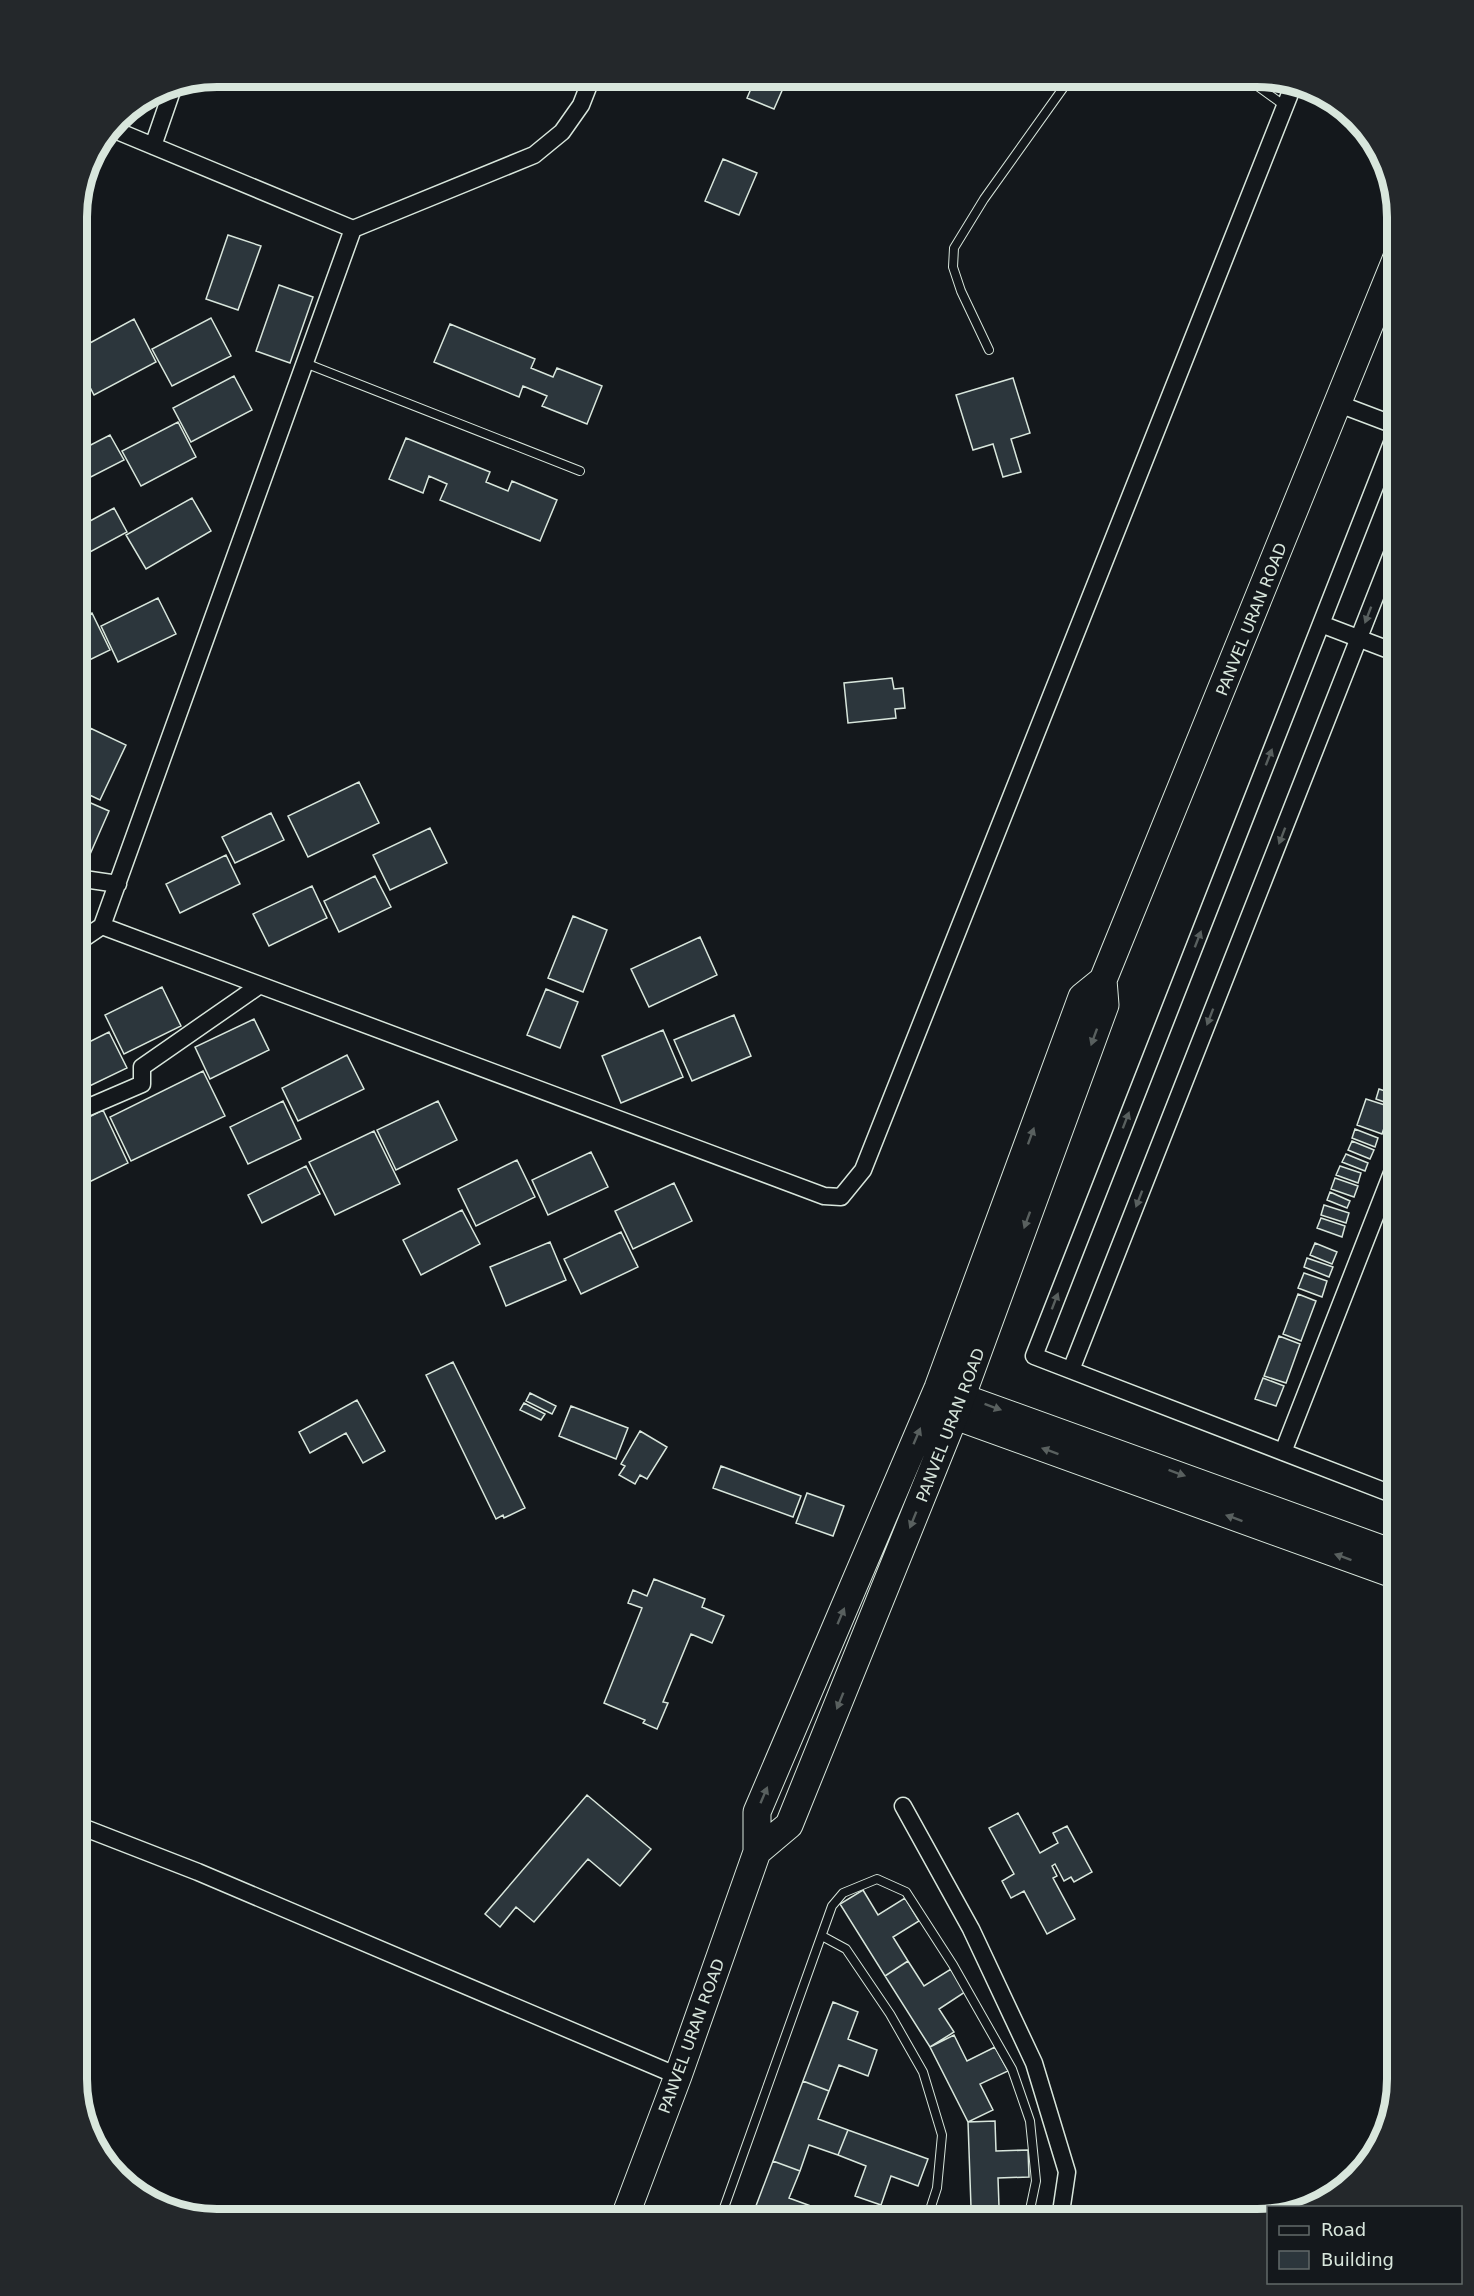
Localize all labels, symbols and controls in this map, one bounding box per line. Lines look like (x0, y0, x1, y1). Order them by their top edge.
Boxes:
street label: PANVEL URAN ROAD (1212, 540, 1291, 699)
one-way arrow (1363, 606, 1373, 624)
one-way arrow (1265, 748, 1274, 766)
one-way arrow (1276, 827, 1286, 845)
one-way arrow (1193, 929, 1203, 947)
one-way arrow (1205, 1008, 1214, 1026)
one-way arrow (1089, 1028, 1098, 1046)
one-way arrow (1122, 1111, 1131, 1129)
one-way arrow (1026, 1127, 1036, 1145)
one-way arrow (1134, 1190, 1144, 1208)
one-way arrow (1021, 1211, 1031, 1229)
one-way arrow (1050, 1292, 1060, 1310)
street label: PANVEL URAN ROAD (912, 1345, 989, 1505)
one-way arrow (984, 1402, 1002, 1412)
one-way arrow (912, 1427, 922, 1445)
one-way arrow (1041, 1446, 1059, 1456)
one-way arrow (1168, 1468, 1186, 1478)
one-way arrow (908, 1511, 917, 1529)
one-way arrow (1224, 1512, 1242, 1522)
one-way arrow (1334, 1552, 1352, 1562)
one-way arrow (836, 1606, 846, 1624)
one-way arrow (834, 1692, 844, 1710)
one-way arrow (760, 1786, 769, 1804)
street label: PANVEL URAN ROAD (655, 1956, 728, 2116)
legend (1267, 2206, 1462, 2284)
text: Road (1321, 2219, 1366, 2240)
text: Building (1321, 2249, 1394, 2270)

